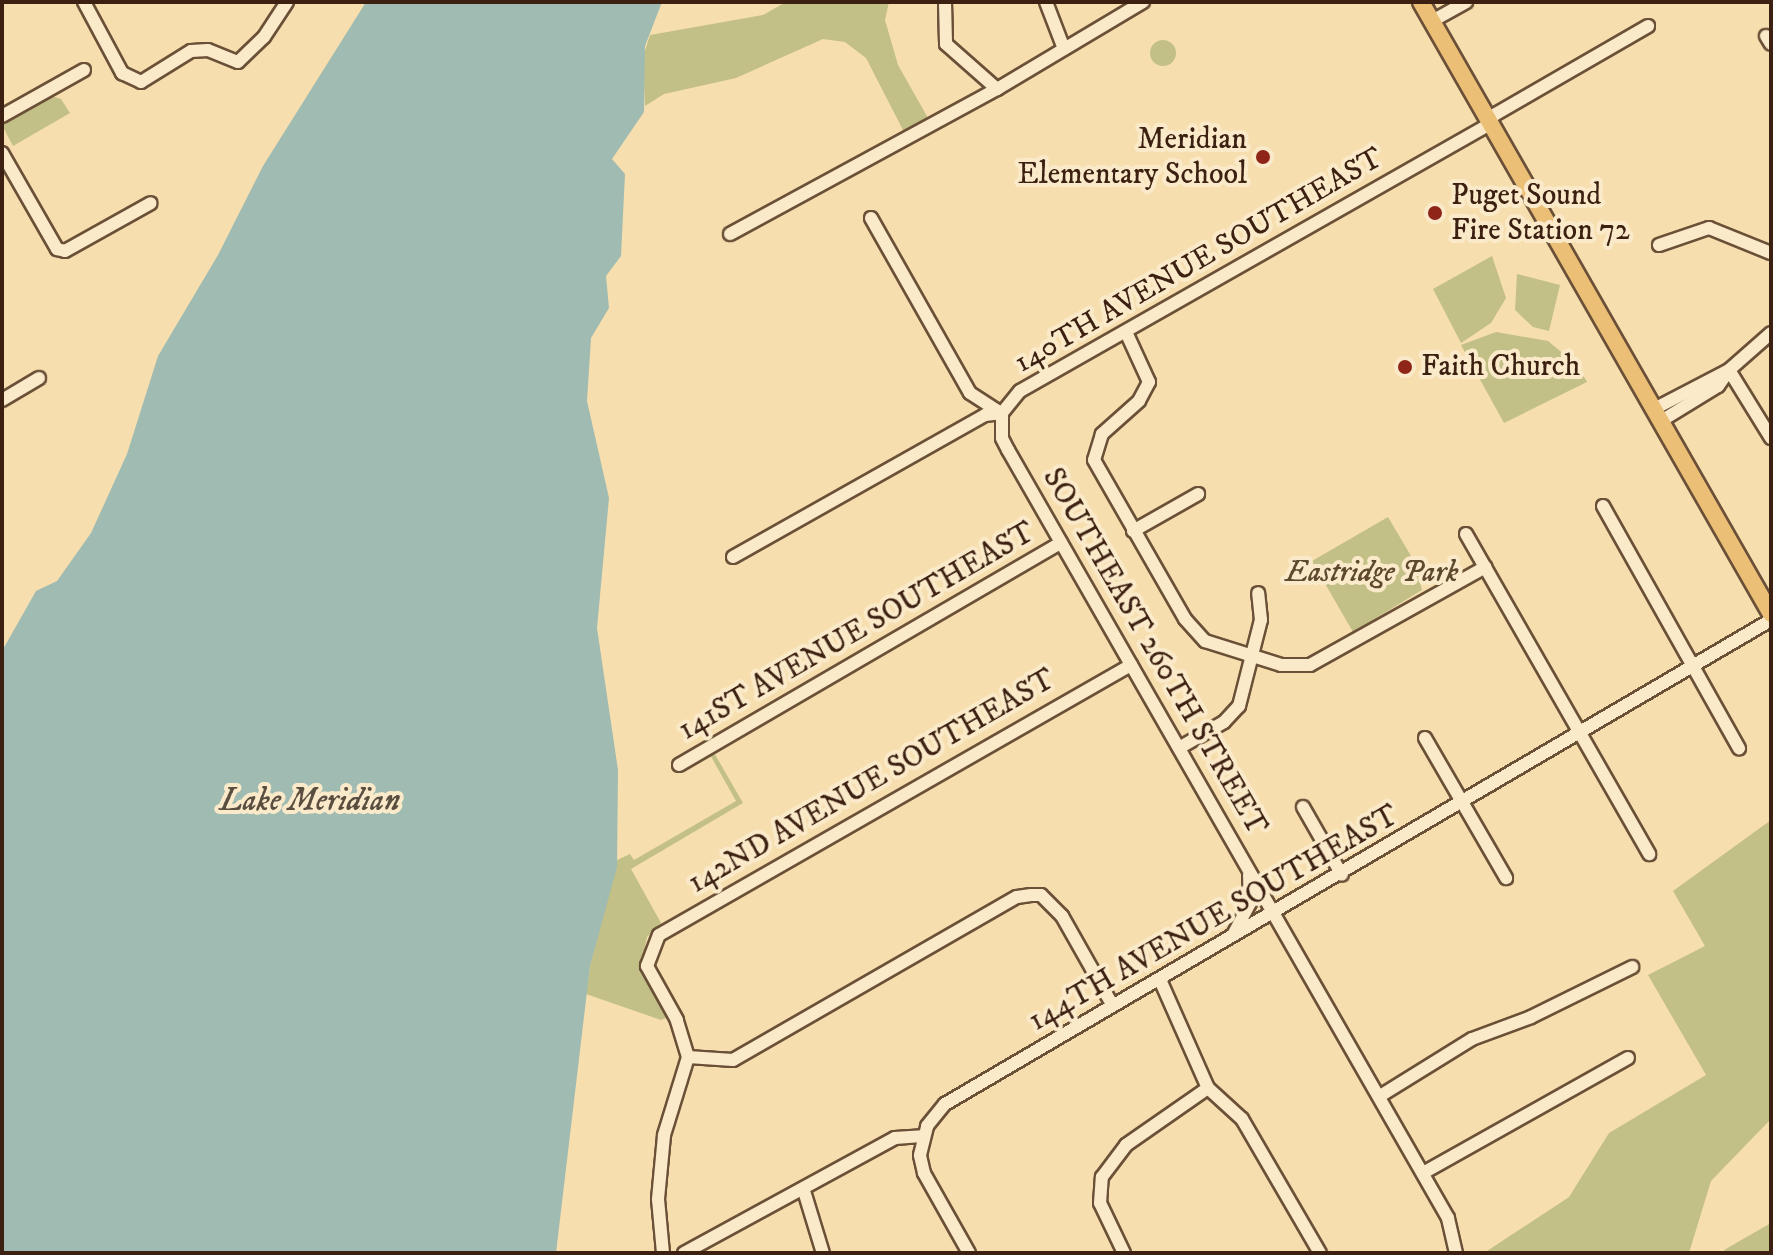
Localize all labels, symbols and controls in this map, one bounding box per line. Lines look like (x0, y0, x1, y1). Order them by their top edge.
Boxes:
place label: Meridian Elementary School (1018, 122, 1247, 192)
street label: 140TH AVENUE SOUTHEAST (1008, 141, 1390, 381)
marker: Meridian Elementary School (1254, 148, 1272, 166)
place label: Puget Sound Fire Station 72 (1451, 178, 1630, 248)
marker: Puget Sound Fire Station 72 (1426, 204, 1444, 222)
place label: Faith Church (1421, 349, 1580, 385)
marker: Faith Church (1396, 358, 1414, 376)
street label: SOUTHEAST 260TH STREET (1034, 462, 1274, 842)
street label: 141ST AVENUE SOUTHEAST (673, 515, 1041, 749)
park label: Eastridge Park (1286, 555, 1458, 591)
street label: 142ND AVENUE SOUTHEAST (682, 662, 1062, 902)
water label: Lake Meridian (220, 782, 400, 820)
street label: 144TH AVENUE SOUTHEAST (1023, 798, 1405, 1040)

